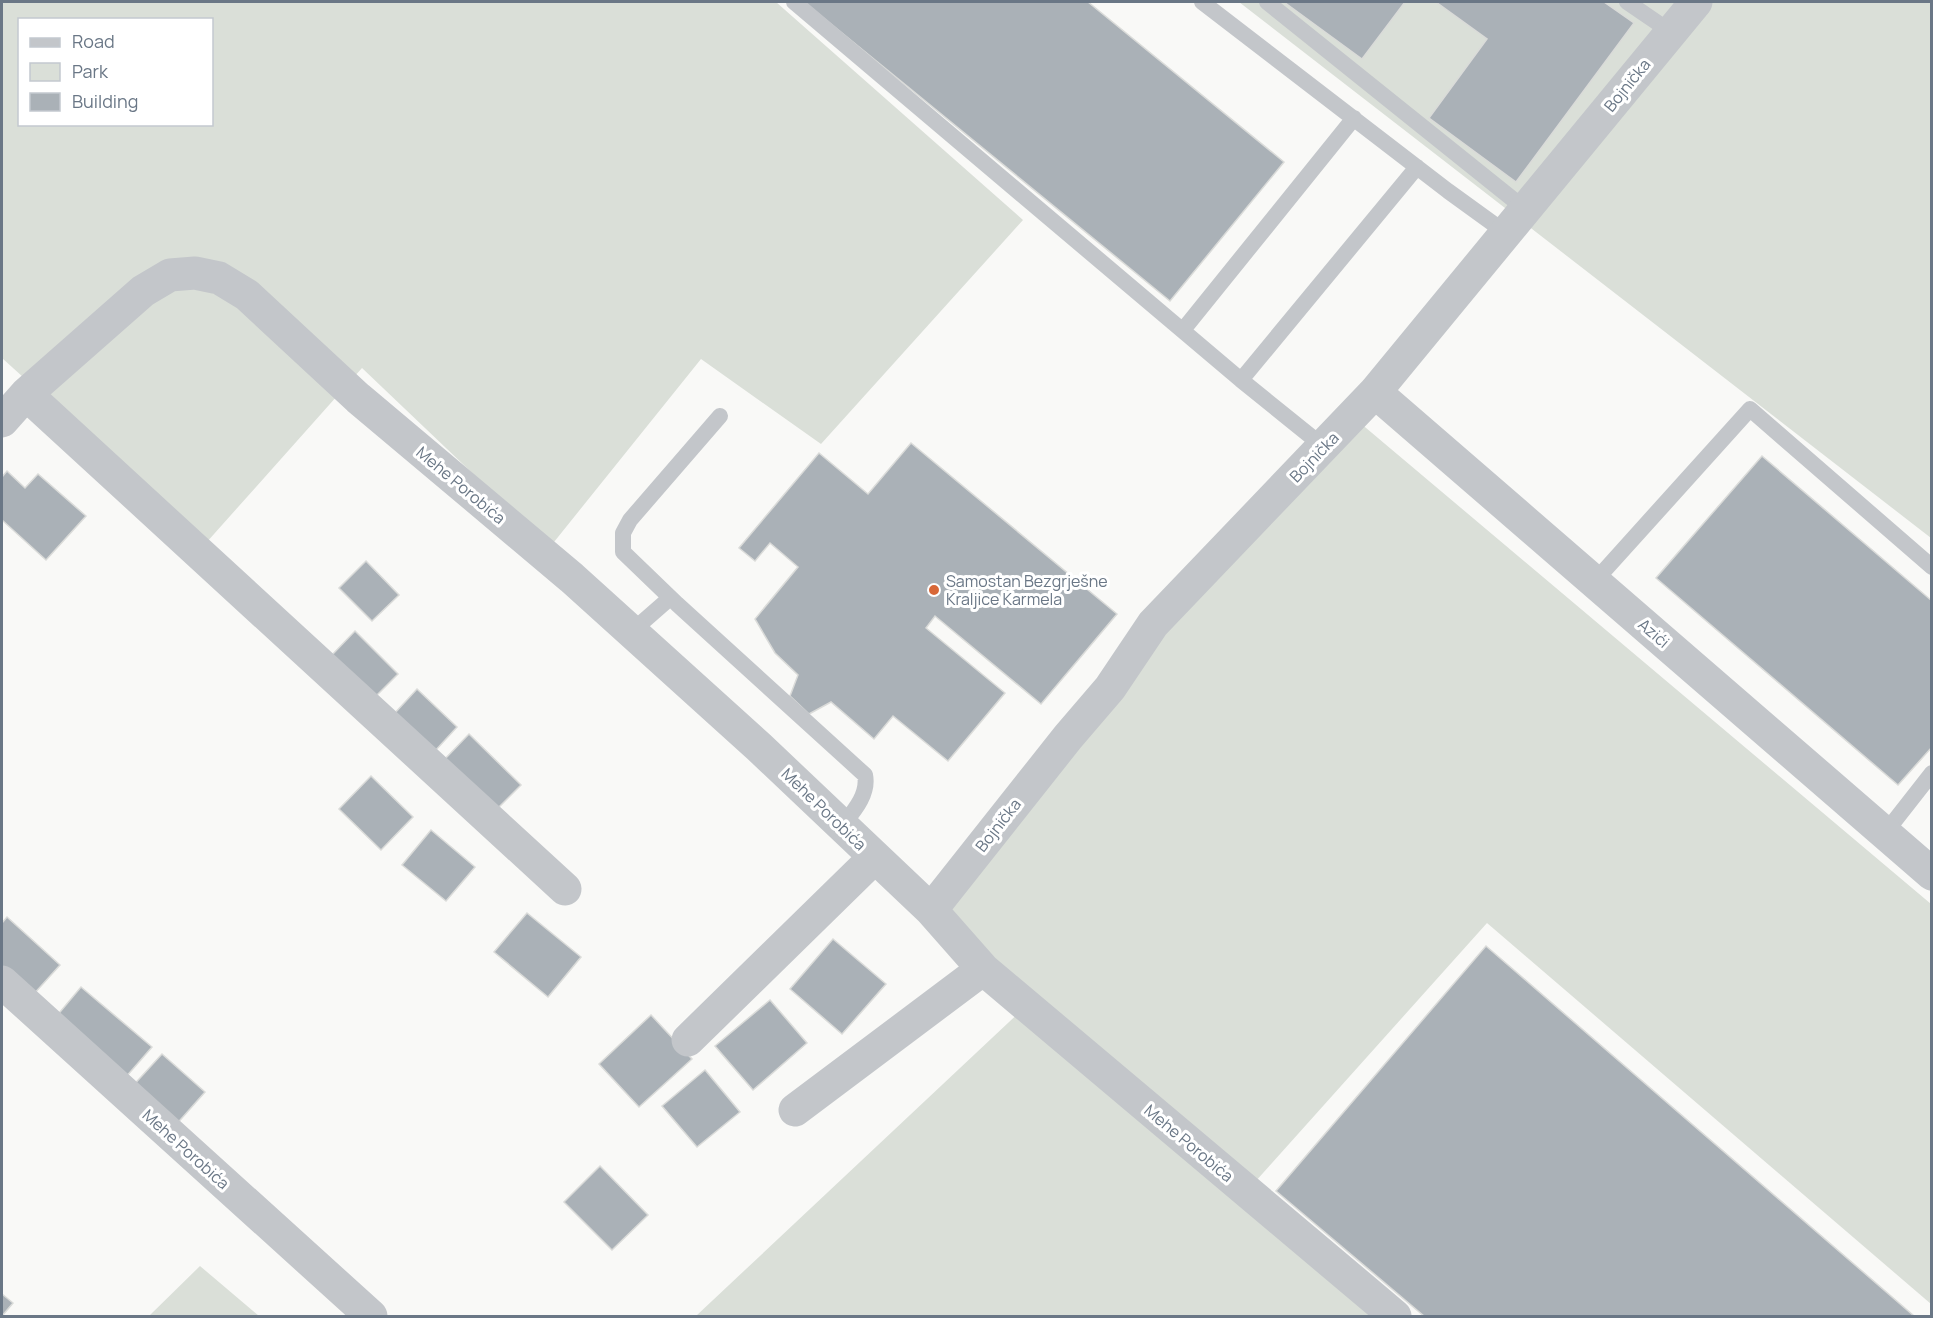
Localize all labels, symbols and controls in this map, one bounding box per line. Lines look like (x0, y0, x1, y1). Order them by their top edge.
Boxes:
legend (18, 18, 213, 126)
text: Road (72, 29, 115, 53)
street label: Bojnička (1599, 54, 1655, 116)
text: Park (72, 59, 109, 83)
text: Building (72, 89, 138, 113)
street label: Bojnička (1284, 427, 1344, 487)
street label: Mehe Porobića (412, 441, 510, 529)
place label: Samostan Bezgrješne Kraljice Karmela (946, 570, 1107, 610)
marker: Samostan Bezgrješne Kraljice Karmela (927, 583, 941, 597)
street label: Azići (1634, 613, 1674, 653)
street label: Mehe Porobića (777, 763, 871, 855)
street label: Bojnička (970, 794, 1026, 856)
street label: Mehe Porobića (1140, 1099, 1238, 1187)
street label: Mehe Porobića (138, 1104, 234, 1194)

